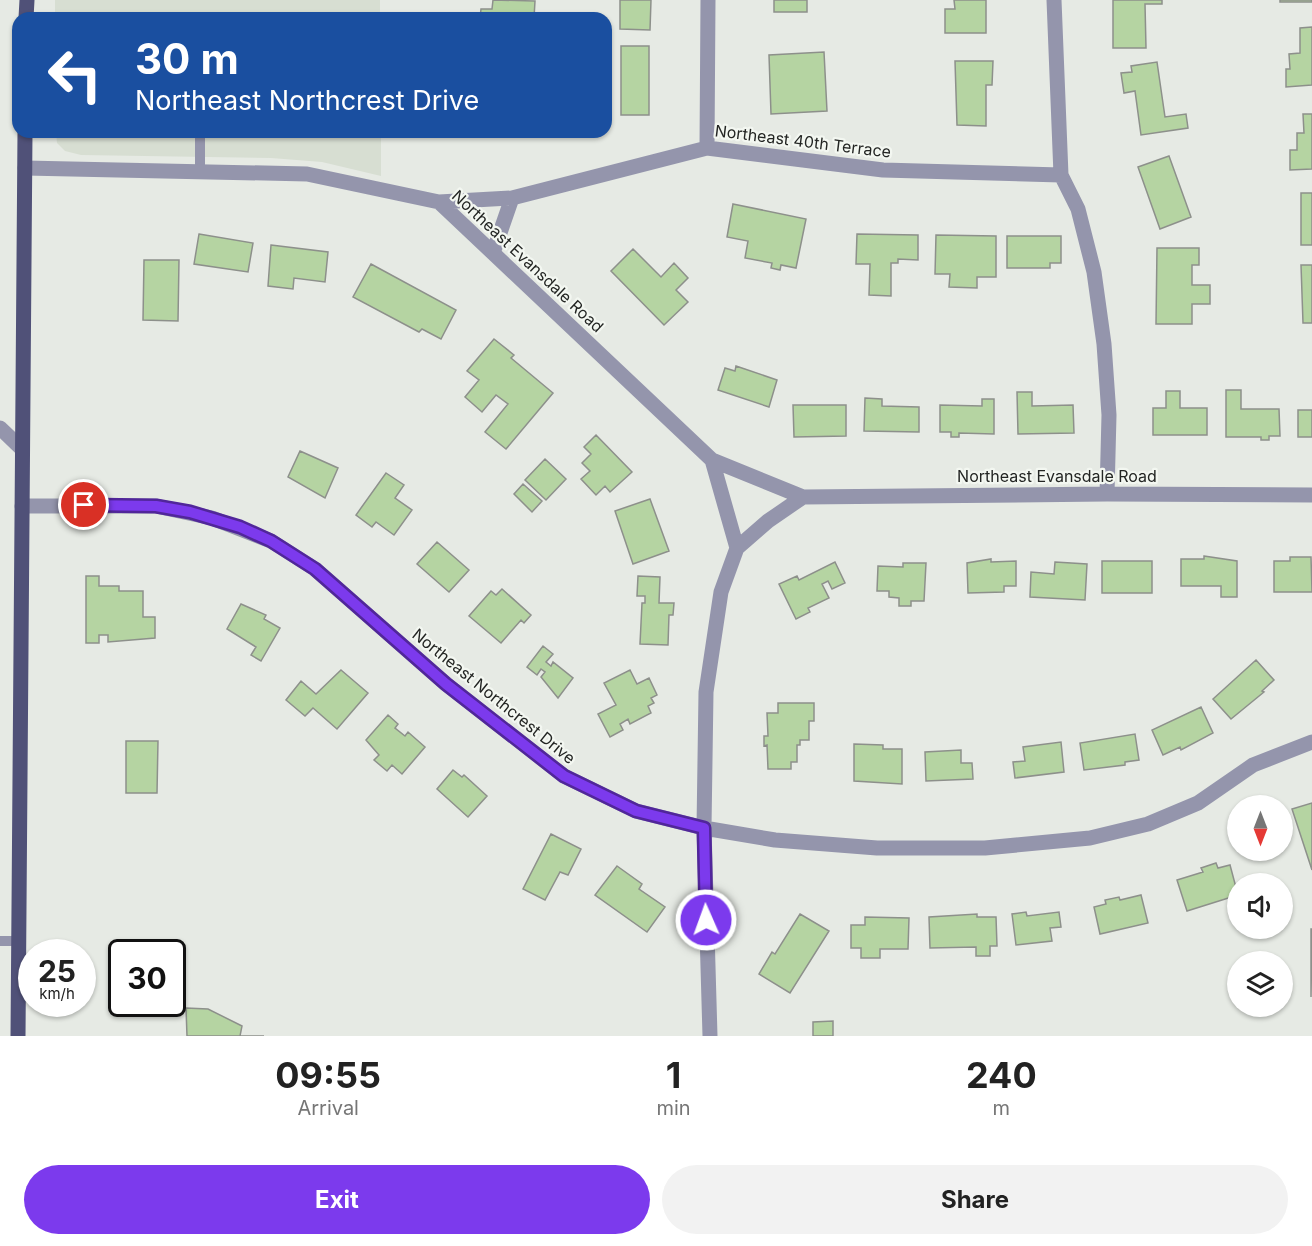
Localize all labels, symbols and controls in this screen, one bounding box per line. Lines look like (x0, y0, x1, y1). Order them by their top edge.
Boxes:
text: 30 m (135, 33, 239, 84)
icon: left (36, 36, 114, 114)
text: Northeast Northcrest Drive (135, 84, 479, 117)
street label: Northeast 40th Terrace (714, 120, 892, 162)
street label: Northeast Evansdale Road (448, 186, 608, 336)
street label: Northeast Evansdale Road (957, 466, 1157, 486)
pin (58, 479, 109, 530)
icon: arrive (67, 488, 100, 521)
street label: Northeast Northcrest Drive (408, 624, 580, 768)
north arrow (1227, 795, 1293, 861)
map controls (1227, 795, 1293, 1017)
button: sound (1227, 873, 1293, 939)
position arrow (674, 888, 738, 952)
speed limit sign: 30 (108, 939, 186, 1017)
button: layers (1227, 951, 1293, 1017)
text: 25 (38, 953, 76, 989)
text: km/h (39, 984, 75, 1003)
text: 09:55 (275, 1053, 381, 1097)
text: 1 (666, 1053, 681, 1097)
text: 240 (966, 1053, 1037, 1097)
text: Arrival (297, 1096, 359, 1120)
text: min (656, 1096, 691, 1120)
text: m (993, 1096, 1010, 1120)
button: Exit (24, 1165, 650, 1234)
button: Share (662, 1165, 1288, 1234)

